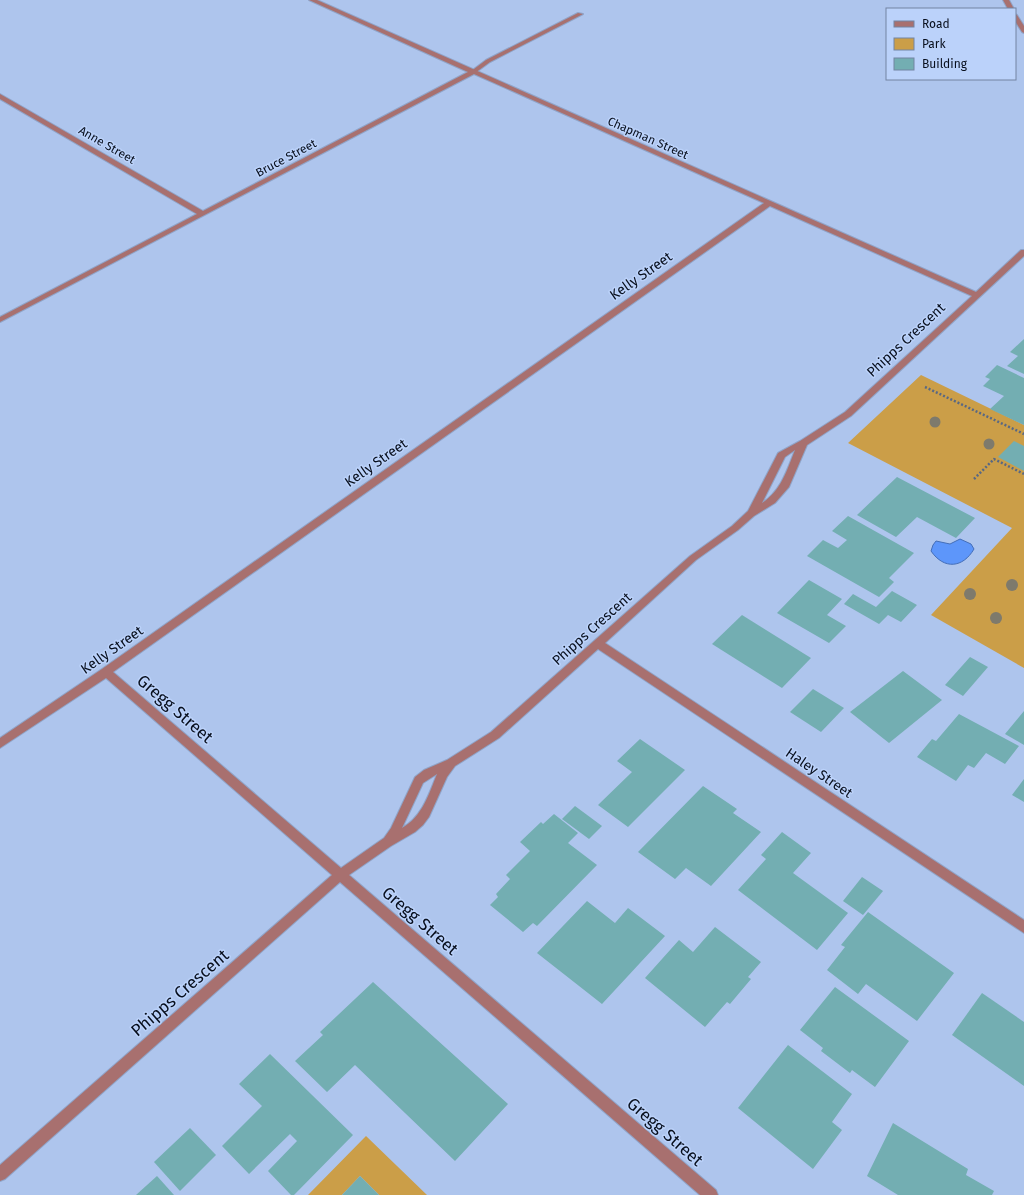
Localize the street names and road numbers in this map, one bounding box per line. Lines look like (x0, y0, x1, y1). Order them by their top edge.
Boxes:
street label: Chapman Street (605, 114, 691, 162)
street label: Anne Street (76, 123, 138, 167)
street label: Bruce Street (253, 136, 319, 180)
street label: Kelly Street (607, 248, 676, 304)
street label: Phipps Crescent (863, 299, 949, 381)
street label: Kelly Street (342, 435, 411, 491)
street label: Phipps Crescent (549, 588, 636, 669)
street label: Kelly Street (78, 622, 147, 678)
street label: Gregg Street (133, 670, 218, 748)
street label: Haley Street (782, 744, 857, 802)
street label: Gregg Street (378, 882, 463, 960)
street label: Phipps Crescent (127, 944, 234, 1041)
street label: Gregg Street (623, 1093, 708, 1171)

